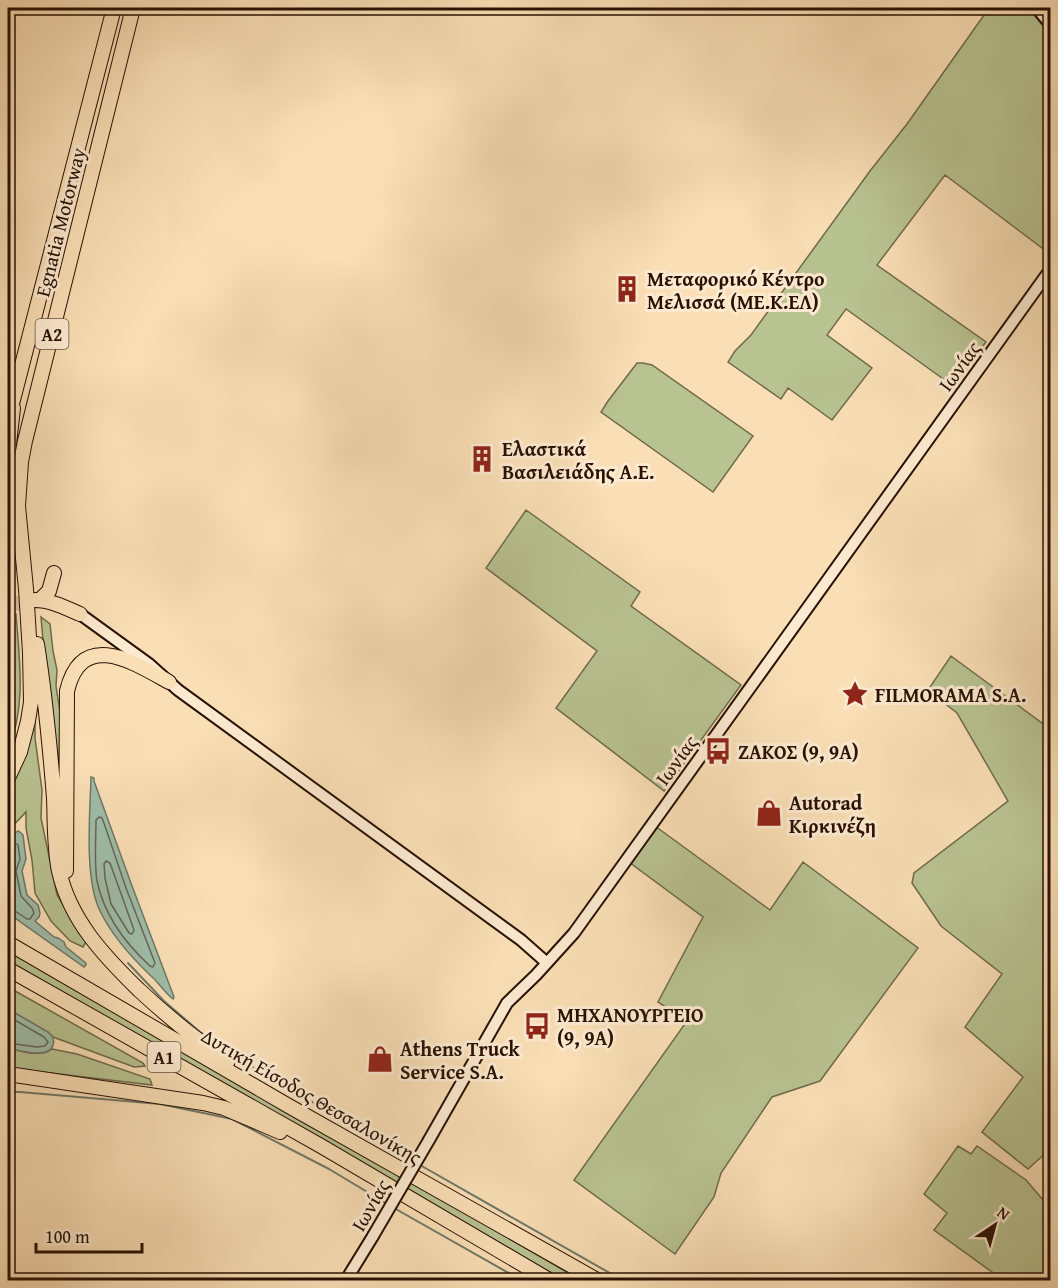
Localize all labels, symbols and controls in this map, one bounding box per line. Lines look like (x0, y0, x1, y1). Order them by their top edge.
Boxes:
street label: Egnatia Motorway (27, 144, 93, 300)
place label: Μεταφορικό Κέντρο Μελισσά (ΜΕ.Κ.ΕΛ) (647, 264, 825, 316)
building icon: Μεταφορικό Κέντρο Μελισσά (ΜΕ.Κ.ΕΛ) (612, 274, 642, 304)
road number: Α2 (36, 319, 68, 349)
street label: Ιωνίας (931, 334, 988, 397)
place label: Ελαστικά Βασιλειάδης Α.Ε. (502, 434, 654, 486)
building icon: Ελαστικά Βασιλειάδης Α.Ε. (467, 444, 497, 474)
place icon: FILMORAMA S.A. (840, 679, 870, 709)
place label: FILMORAMA S.A. (875, 680, 1026, 709)
street label: Ιωνίας (648, 728, 705, 791)
bus stop icon: ΖΑΚΟΣ (9, 9Α) (703, 736, 733, 766)
place label: ΖΑΚΟΣ (9, 9Α) (738, 737, 859, 766)
place label: Autorad Κιρκινέζη (789, 788, 876, 840)
shop icon: Autorad Κιρκινέζη (754, 798, 784, 828)
place label: ΜΗΧΑΝΟΥΡΓΕΙΟ (9, 9Α) (557, 1000, 703, 1052)
bus stop icon: ΜΗΧΑΝΟΥΡΓΕΙΟ (9, 9Α) (522, 1011, 552, 1041)
street label: Δυτική Είσοδος Θεσσαλονίκης (197, 1021, 428, 1171)
place label: Athens Truck Service S.A. (400, 1034, 520, 1086)
road number: Α1 (148, 1042, 180, 1072)
shop icon: Athens Truck Service S.A. (365, 1044, 395, 1074)
street label: Ιωνίας (343, 1173, 397, 1237)
north arrow (965, 1195, 1025, 1255)
text: N (992, 1200, 1015, 1226)
scale bar (36, 1216, 142, 1254)
text: 100 m (45, 1223, 90, 1250)

